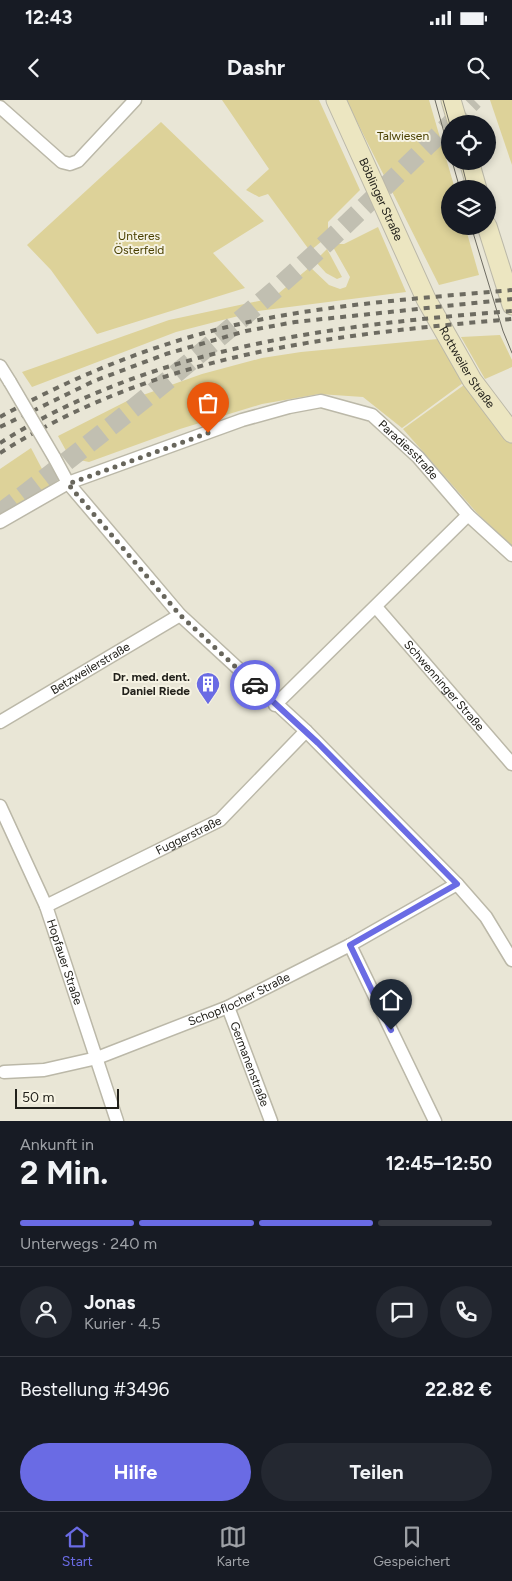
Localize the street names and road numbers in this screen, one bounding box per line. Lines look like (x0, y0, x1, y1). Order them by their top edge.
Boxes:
street label: Böblinger Straße (356, 156, 406, 243)
street label: Rottweiler Straße (436, 324, 498, 411)
street label: Paradiesstraße (375, 417, 442, 483)
street label: Schwenninger Straße (401, 637, 487, 734)
street label: Betzweilerstraße (48, 639, 133, 697)
street label: Fuggerstraße (153, 813, 224, 858)
street label: Hopfauer Straße (44, 917, 85, 1007)
street label: Schopflocher Straße (186, 970, 293, 1029)
street label: Germanenstraße (227, 1020, 272, 1109)

